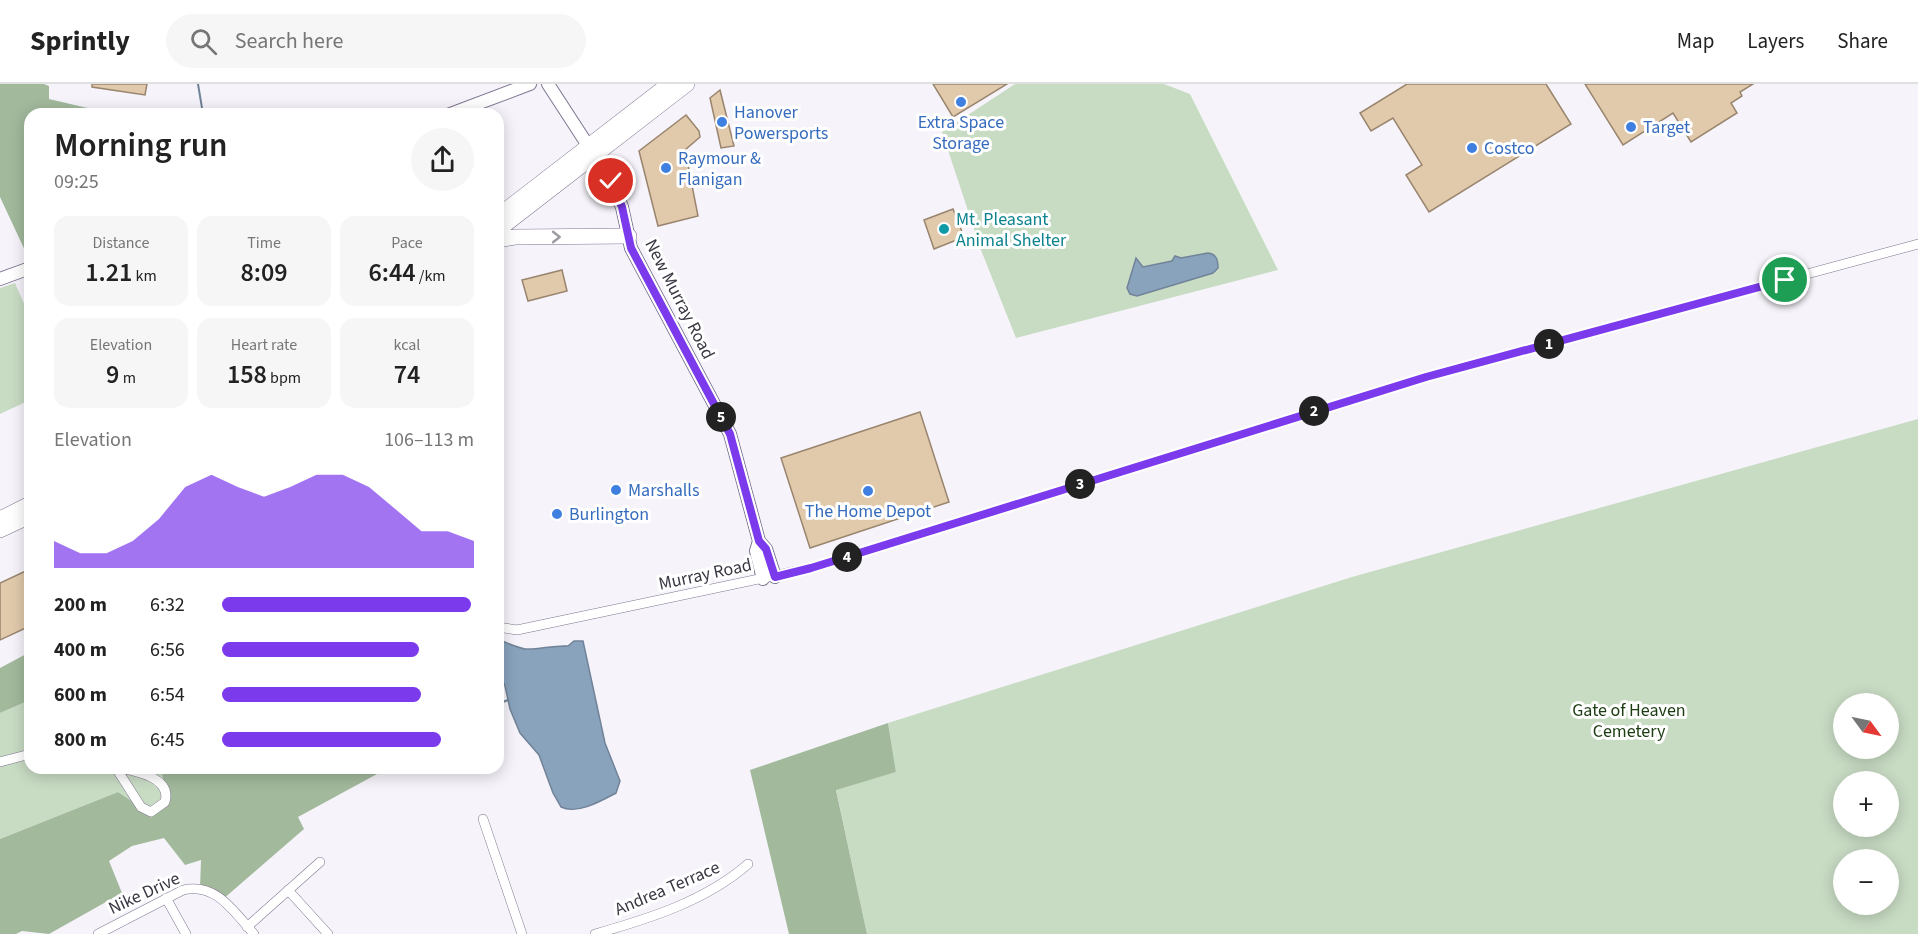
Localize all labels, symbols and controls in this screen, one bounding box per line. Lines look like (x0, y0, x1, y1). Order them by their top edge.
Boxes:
search box (166, 14, 586, 68)
text: Sprintly (30, 21, 130, 61)
icon: search (187, 25, 220, 58)
text: Search here (235, 25, 343, 57)
text: Map (1677, 26, 1714, 56)
text: Layers (1747, 26, 1804, 56)
text: Share (1837, 26, 1888, 56)
marker: Extra Space Storage (954, 95, 968, 109)
place label: Hanover Powersports (734, 100, 828, 146)
place label: Extra Space Storage (918, 110, 1004, 156)
marker: Hanover Powersports (715, 115, 729, 129)
place label: Target (1643, 115, 1690, 140)
marker: Target (1624, 120, 1638, 134)
text: Morning run (54, 122, 228, 169)
button: share (411, 128, 474, 191)
place label: Costco (1484, 136, 1535, 161)
marker: Costco (1465, 141, 1479, 155)
place label: Raymour & Flanigan (678, 146, 761, 192)
pin (585, 155, 636, 206)
marker: Raymour & Flanigan (659, 161, 673, 175)
icon: check (594, 164, 627, 197)
text: 09:25 (54, 168, 99, 196)
place label: Mt. Pleasant Animal Shelter (956, 207, 1067, 253)
marker: Mt. Pleasant Animal Shelter (937, 222, 951, 236)
one-way arrow (552, 231, 561, 243)
text: Distance (93, 232, 149, 254)
text: Time (247, 232, 281, 254)
text: Pace (391, 232, 423, 254)
street label: New Murray Road (638, 235, 721, 364)
text: 1.21 (85, 254, 132, 291)
text: 8:09 (240, 254, 288, 291)
text: 6:44 (368, 254, 416, 291)
pin (1759, 254, 1810, 305)
icon: arrive (1768, 263, 1801, 296)
text: km (132, 265, 157, 287)
text: /km (416, 265, 446, 287)
pin: 1 (1534, 329, 1564, 359)
text: 1 (1545, 333, 1553, 355)
text: Elevation (90, 334, 152, 356)
text: Heart rate (231, 334, 297, 356)
text: kcal (394, 334, 420, 356)
text: 9 (106, 356, 119, 393)
text: 158 (227, 356, 267, 393)
text: 74 (394, 356, 420, 393)
text: m (119, 367, 136, 389)
text: bpm (267, 367, 301, 389)
pin: 2 (1299, 396, 1329, 426)
text: 2 (1310, 400, 1318, 422)
pin: 5 (706, 402, 736, 432)
text: 5 (717, 406, 725, 428)
text: Elevation (54, 426, 132, 454)
text: 106–113 m (384, 426, 474, 454)
pin: 3 (1065, 469, 1095, 499)
text: 3 (1076, 473, 1084, 495)
place label: Marshalls (628, 478, 699, 503)
marker: Marshalls (609, 483, 623, 497)
marker: The Home Depot (861, 484, 875, 498)
place label: The Home Depot (805, 499, 931, 524)
place label: Burlington (569, 502, 649, 527)
marker: Burlington (550, 507, 564, 521)
pin: 4 (832, 542, 862, 572)
text: 4 (843, 546, 851, 568)
street label: Murray Road (656, 552, 754, 597)
text: 200 m (54, 591, 107, 619)
text: 6:32 (150, 591, 185, 619)
text: 400 m (54, 636, 107, 664)
text: 6:56 (150, 636, 185, 664)
text: 600 m (54, 681, 107, 709)
text: 6:54 (150, 681, 185, 709)
north arrow (1833, 693, 1899, 759)
map controls (1833, 693, 1899, 915)
park label: Gate of Heaven Cemetery (1572, 698, 1686, 744)
text: 800 m (54, 726, 107, 754)
text: 6:45 (150, 726, 185, 754)
button: + (1833, 771, 1899, 837)
button: − (1833, 849, 1899, 915)
street label: Andrea Terrace (611, 855, 724, 922)
street label: Nike Drive (104, 866, 184, 921)

